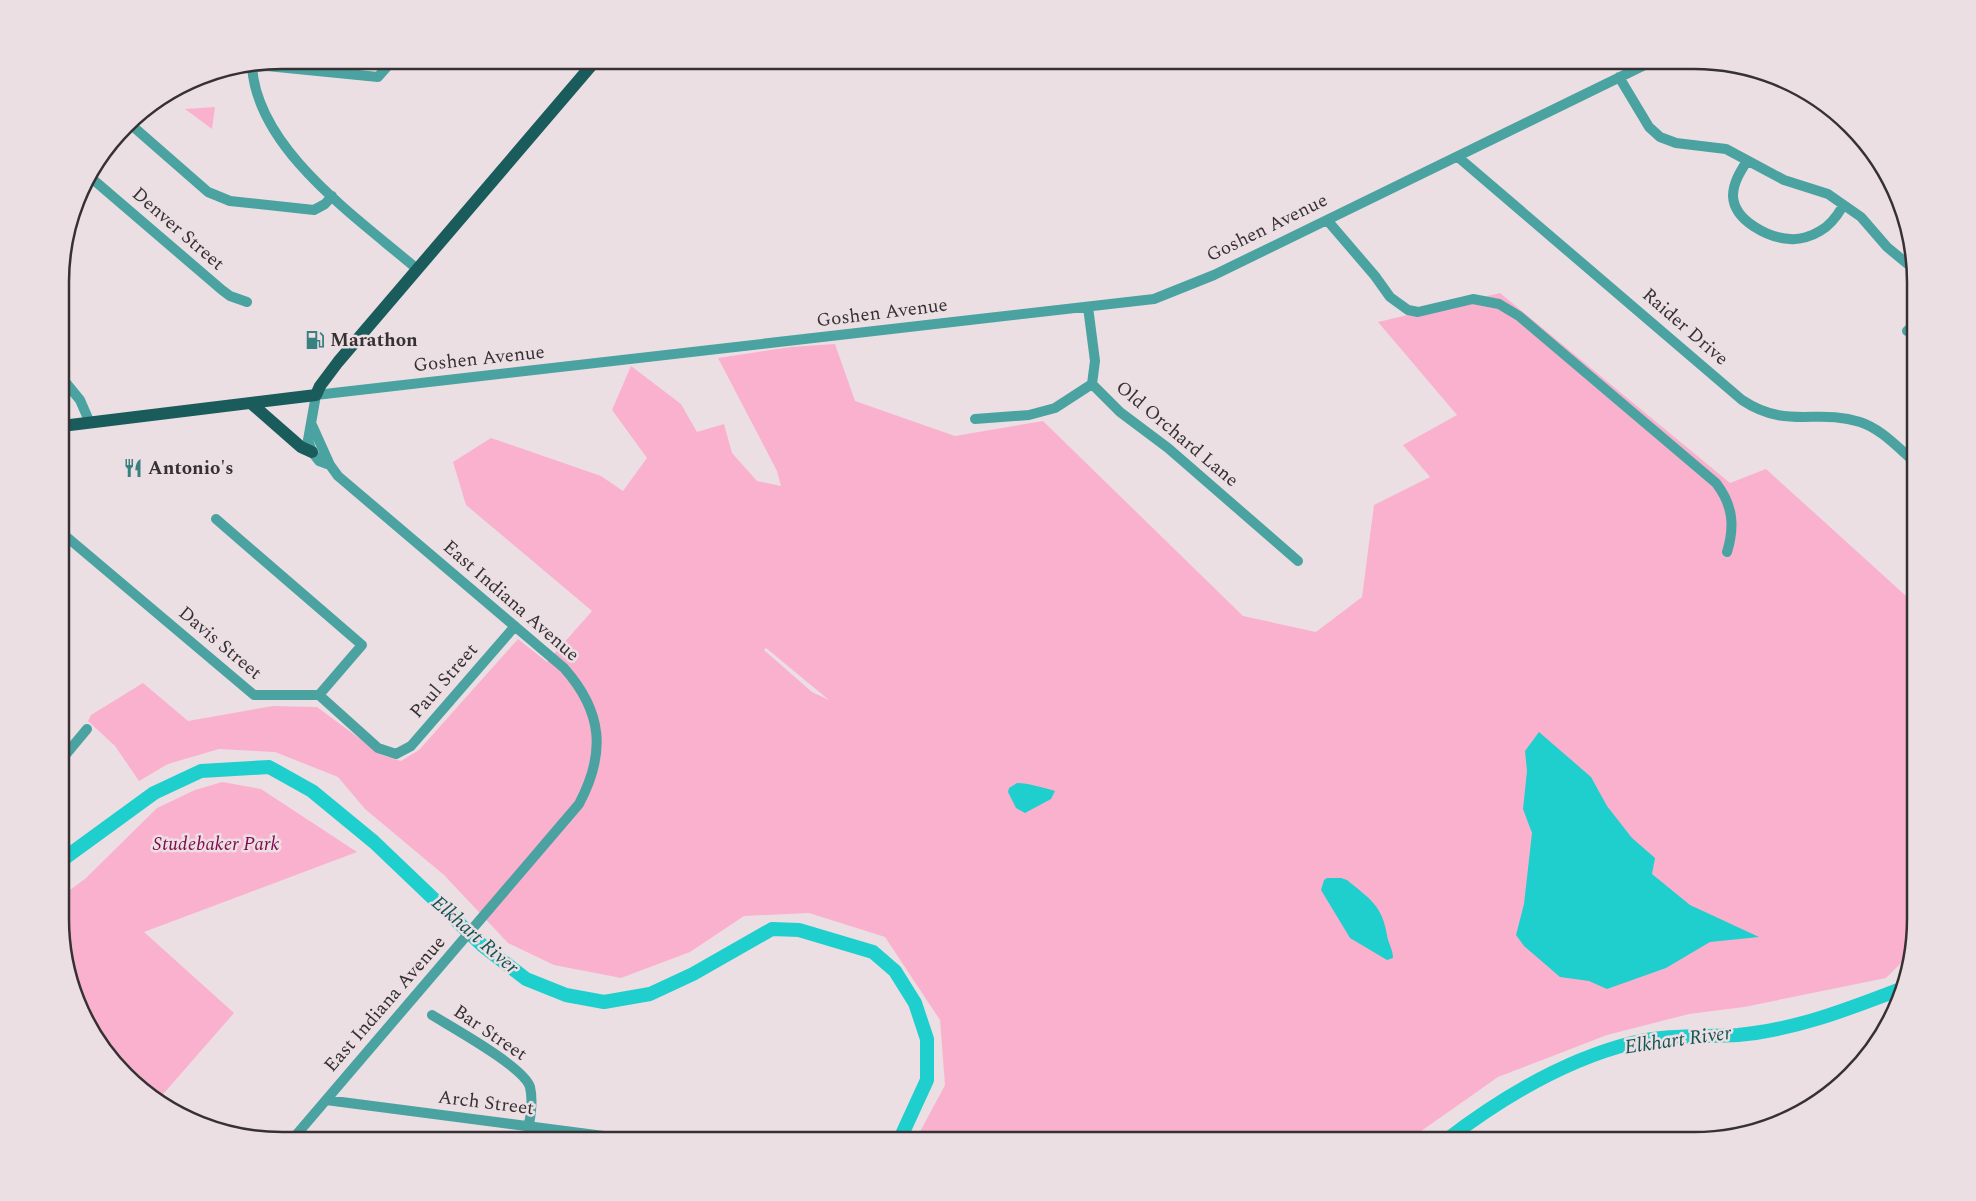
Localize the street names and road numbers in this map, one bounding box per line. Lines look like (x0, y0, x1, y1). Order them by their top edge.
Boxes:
street label: Denver Street (125, 180, 231, 278)
street label: Goshen Avenue (1201, 186, 1333, 270)
street label: Raider Drive (1635, 281, 1735, 373)
street label: Goshen Avenue (815, 291, 949, 335)
street label: Goshen Avenue (412, 338, 546, 380)
street label: Old Orchard Lane (1109, 374, 1245, 494)
street label: East Indiana Avenue (436, 533, 586, 669)
street label: Davis Street (172, 599, 269, 687)
street label: Paul Street (403, 637, 485, 725)
street label: East Indiana Avenue (317, 929, 453, 1079)
street label: Bar Street (447, 998, 533, 1069)
street label: Arch Street (436, 1083, 536, 1123)

